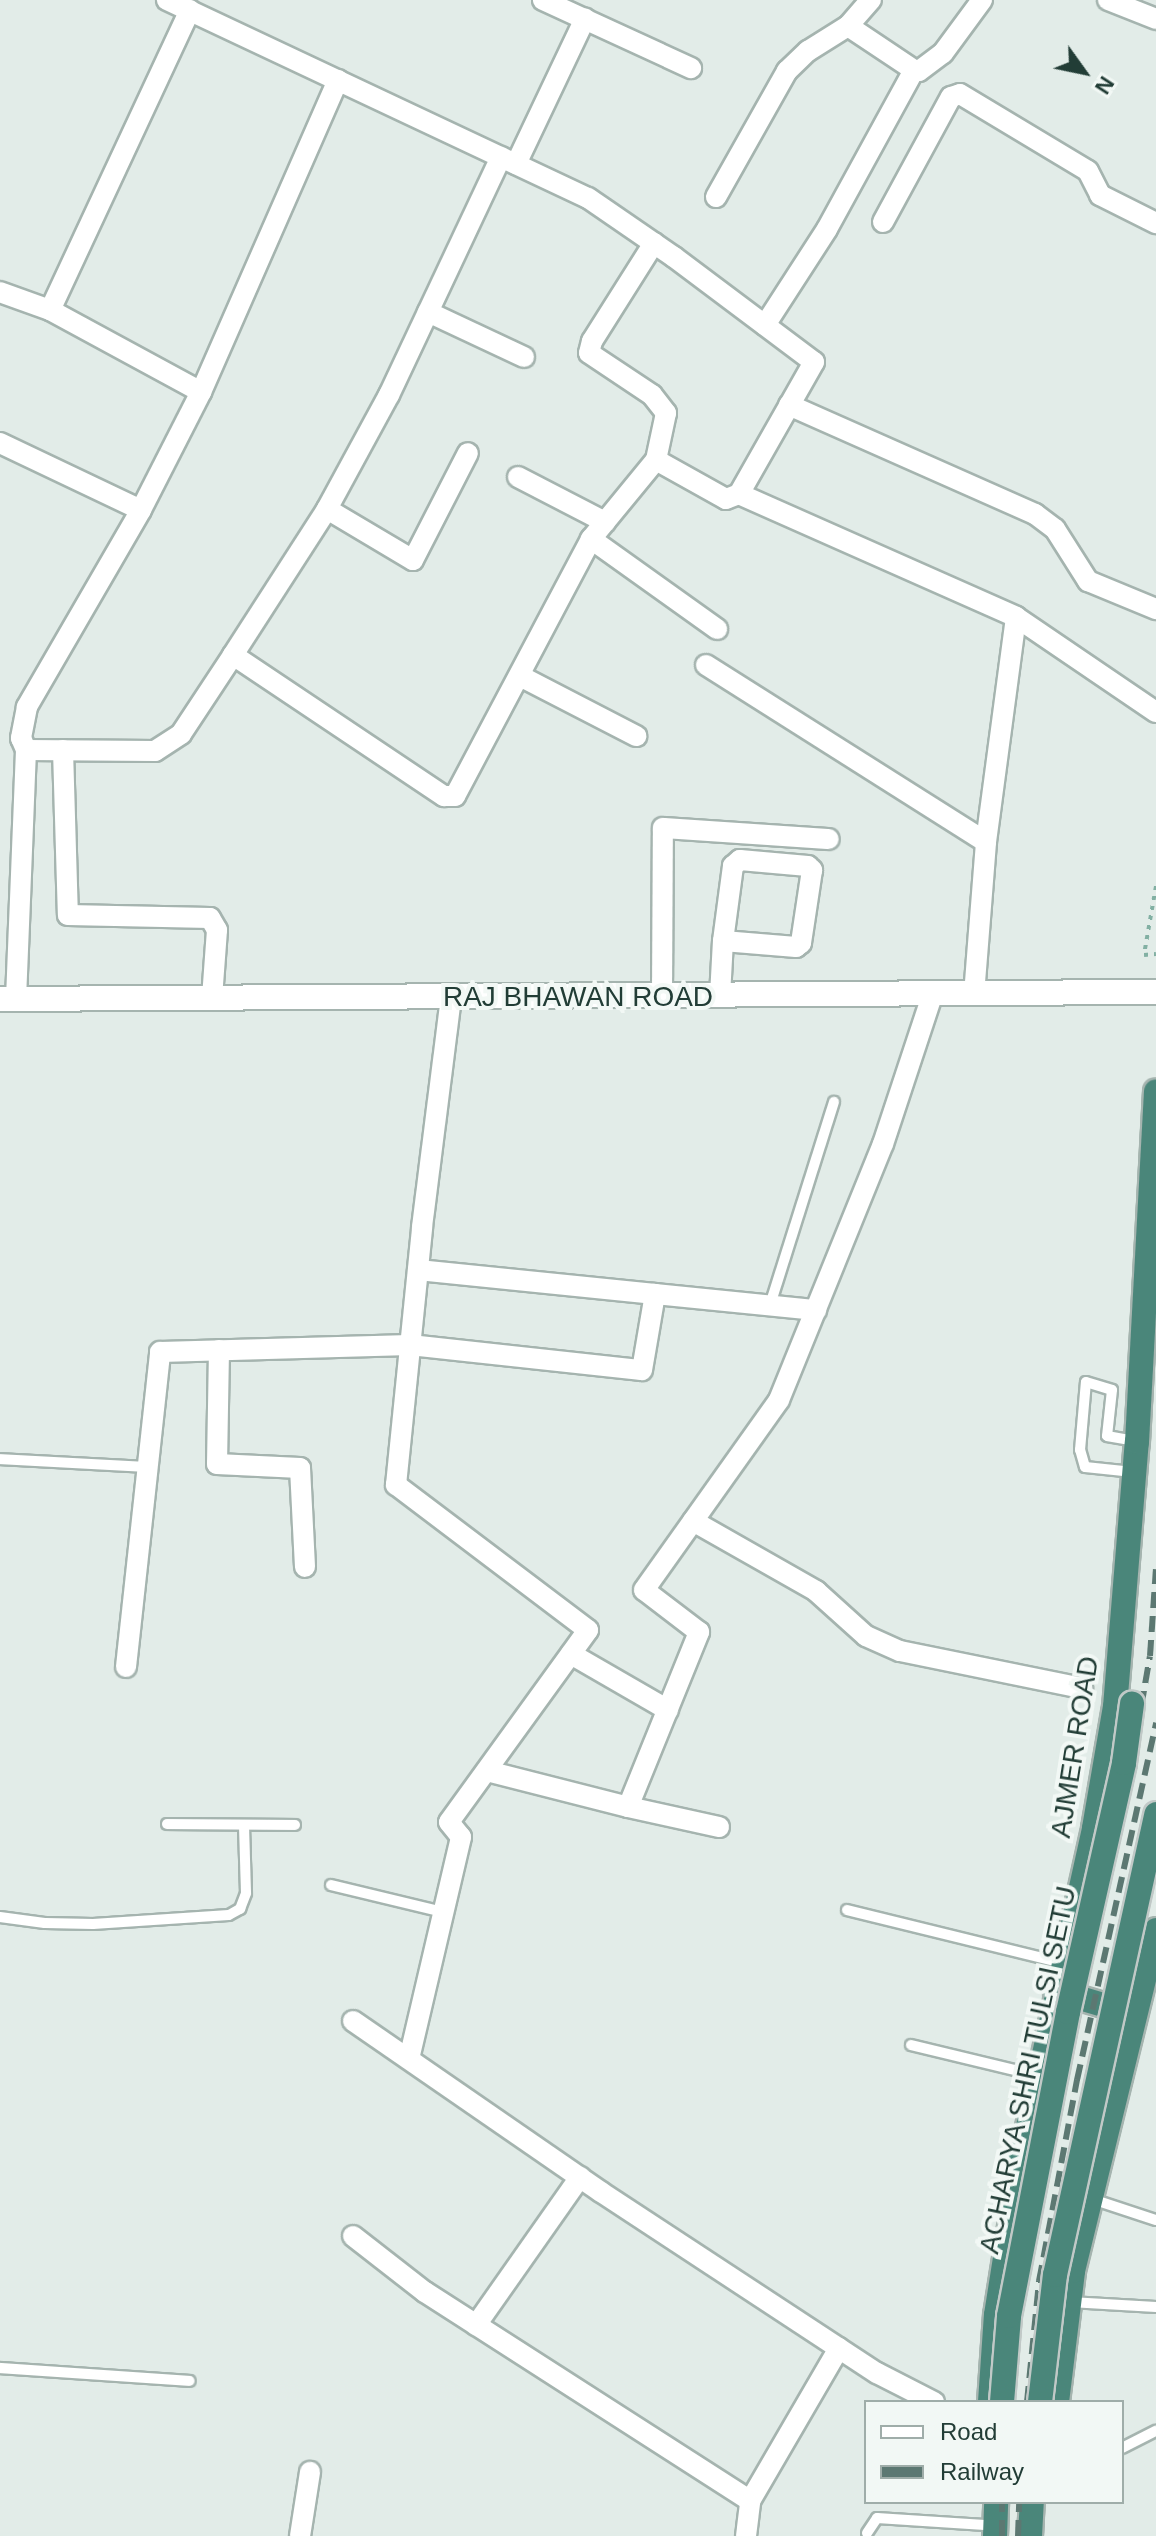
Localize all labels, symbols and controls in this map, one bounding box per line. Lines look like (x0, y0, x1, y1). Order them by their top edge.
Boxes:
north arrow (1044, 32, 1124, 112)
text: N (1090, 72, 1119, 99)
street label: RAJ BHAWAN ROAD (443, 980, 713, 1014)
street label: AJMER ROAD (1044, 1654, 1106, 1840)
street label: ACHARYA SHRI TULSI SETU (972, 1882, 1084, 2258)
legend (864, 2400, 1124, 2504)
text: Road (940, 2418, 997, 2445)
text: Railway (940, 2458, 1024, 2485)

